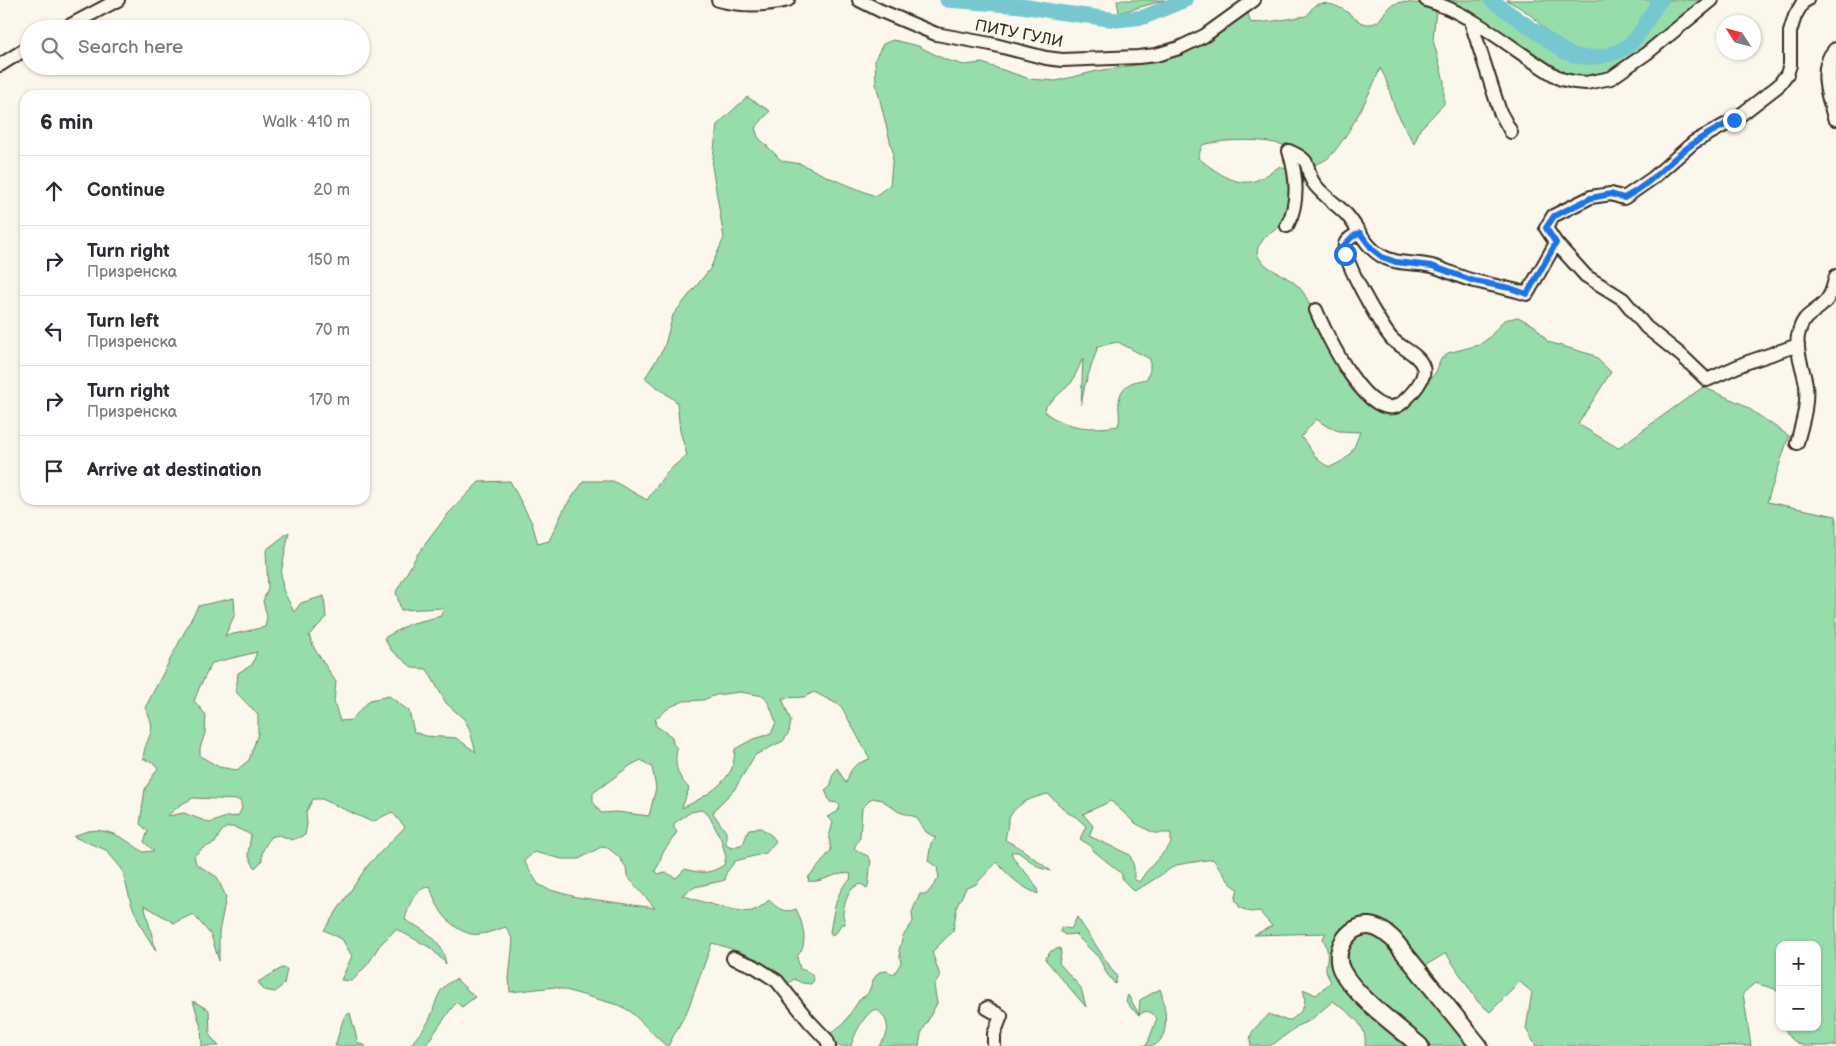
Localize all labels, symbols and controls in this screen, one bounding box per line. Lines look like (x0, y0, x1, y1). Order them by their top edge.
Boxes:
north arrow (1716, 15, 1761, 60)
street label: ПИТУ ГУЛИ (973, 16, 1065, 52)
search box (20, 20, 370, 75)
icon: search (38, 34, 66, 62)
text: Search here (78, 36, 183, 59)
route end (1723, 109, 1746, 132)
text: 6 min (40, 110, 93, 135)
text: Walk · 410 m (263, 113, 350, 132)
icon: ahead (40, 177, 68, 205)
text: Continue (87, 179, 165, 202)
text: 20 m (314, 181, 350, 200)
text: Turn right (87, 240, 170, 263)
route start (1334, 243, 1357, 266)
icon: right (40, 247, 68, 275)
text: 150 m (308, 251, 350, 270)
text: Призренска (87, 263, 177, 282)
text: Turn left (87, 310, 159, 333)
icon: left (40, 317, 68, 345)
text: 70 m (315, 321, 350, 340)
text: Призренска (87, 333, 177, 352)
text: Turn right (87, 380, 170, 403)
icon: right (40, 387, 68, 415)
text: 170 m (309, 391, 350, 410)
text: Призренска (87, 403, 177, 422)
icon: arrive (40, 457, 68, 485)
text: Arrive at destination (87, 459, 262, 482)
map controls (1776, 941, 1821, 1031)
button: + (1776, 941, 1821, 986)
button: − (1776, 986, 1821, 1031)

